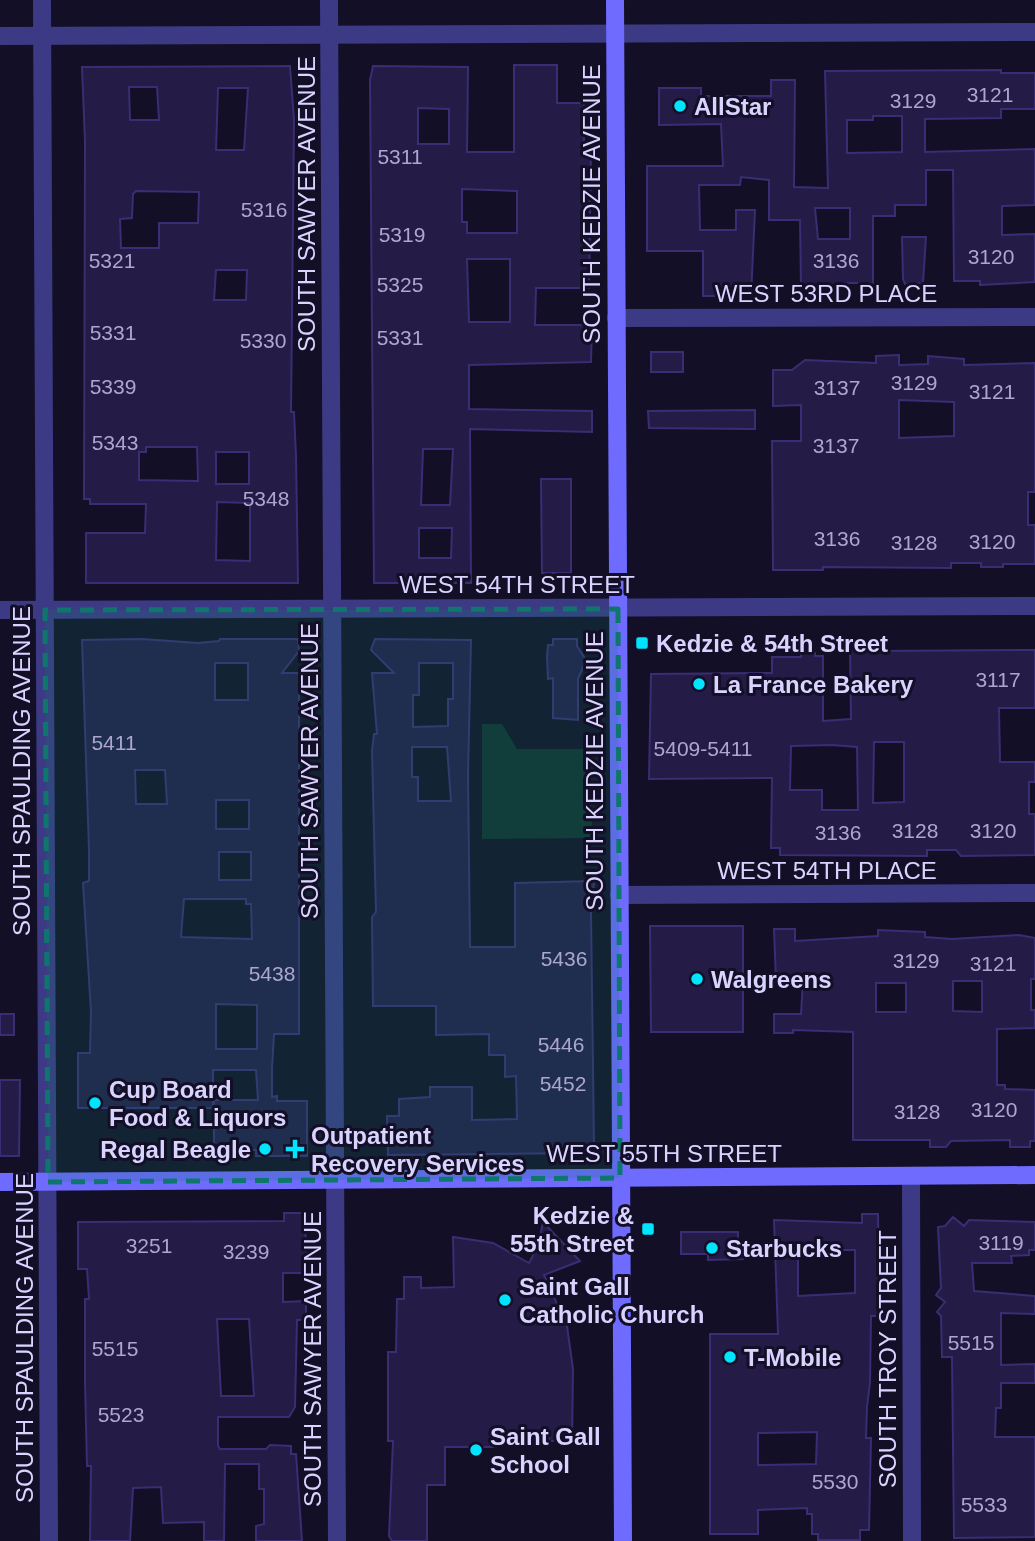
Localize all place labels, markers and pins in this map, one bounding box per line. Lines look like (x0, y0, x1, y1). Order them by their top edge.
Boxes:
place label: AllStar (694, 93, 771, 120)
marker: AllStar (672, 98, 688, 114)
place label: Kedzie & 54th Street (656, 630, 888, 657)
marker: Kedzie & 54th Street (634, 635, 650, 651)
place label: La France Bakery (713, 671, 914, 698)
marker: La France Bakery (691, 676, 707, 692)
place label: Walgreens (711, 966, 831, 993)
marker: Walgreens (689, 971, 705, 987)
place label: Cup Board Food & Liquors (109, 1076, 286, 1131)
marker: Cup Board Food & Liquors (87, 1095, 103, 1111)
place label: Outpatient Recovery Services (311, 1122, 525, 1177)
place label: Regal Beagle (100, 1136, 251, 1163)
marker: Outpatient Recovery Services (285, 1139, 305, 1159)
marker: Regal Beagle (257, 1141, 273, 1157)
place label: Kedzie & 55th Street (510, 1202, 634, 1257)
marker: Kedzie & 55th Street (640, 1221, 656, 1237)
place label: Starbucks (726, 1235, 842, 1262)
marker: Starbucks (704, 1240, 720, 1256)
place label: Saint Gall Catholic Church (519, 1273, 704, 1328)
marker: Saint Gall Catholic Church (497, 1292, 513, 1308)
place label: T-Mobile (744, 1344, 841, 1371)
marker: T-Mobile (722, 1349, 738, 1365)
place label: Saint Gall School (490, 1423, 601, 1478)
marker: Saint Gall School (468, 1442, 484, 1458)

